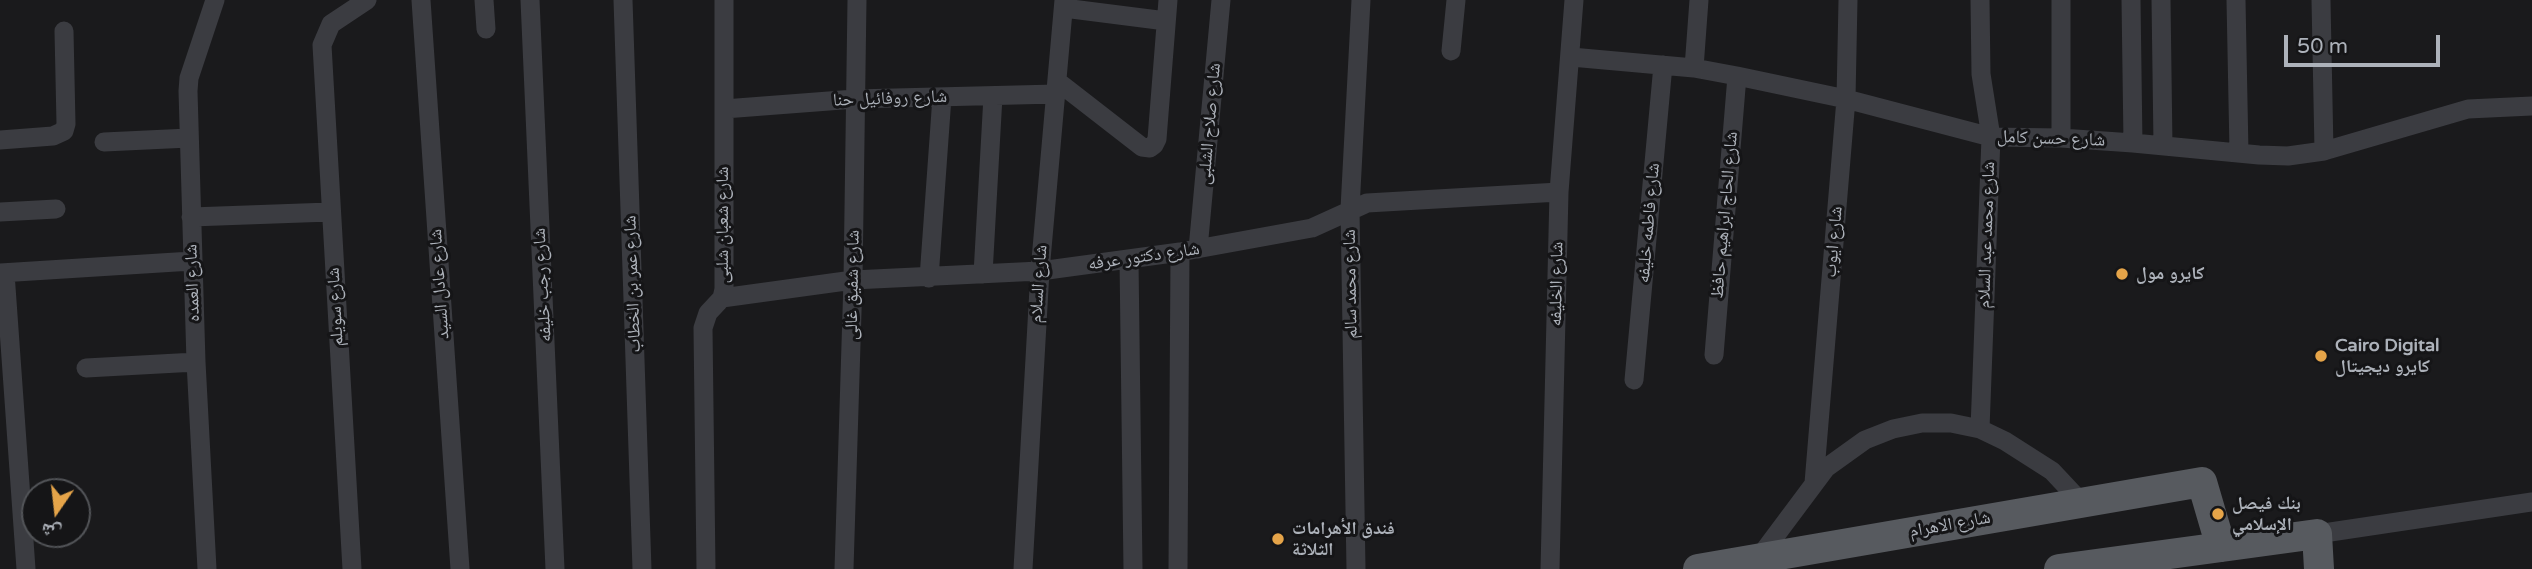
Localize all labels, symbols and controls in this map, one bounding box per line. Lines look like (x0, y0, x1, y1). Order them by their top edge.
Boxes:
scale bar (2287, 21, 2443, 65)
text: 50 m (2297, 34, 2348, 59)
street label: شارع صلاح الشلبى (1194, 62, 1226, 186)
street label: شارع روفائيل حنا (832, 86, 948, 112)
street label: شارع حسن كامل (1996, 126, 2106, 152)
street label: شارع الحاج ابراهيم حافظ (1707, 130, 1743, 300)
street label: شارع محمد عبد السلام (1974, 161, 2000, 309)
street label: شارع فاطمه خليفه (1633, 162, 1665, 284)
street label: شارع شعبان شلبى (712, 166, 734, 284)
street label: شارع ايوب (1820, 205, 1848, 279)
street label: شارع عمر بن الخطاب (620, 215, 646, 353)
street label: شارع رجب خليفه (529, 227, 557, 343)
street label: شارع عادل السيد (425, 228, 455, 340)
street label: شارع محمد سالم (1339, 229, 1363, 339)
street label: شارع شفيق غالى (841, 230, 865, 340)
street label: شارع دكتور عرفه (1087, 238, 1201, 276)
street label: شارع الخليفه (1545, 241, 1569, 327)
street label: شارع العمده (181, 244, 205, 322)
street label: شارع السلام (1025, 244, 1053, 324)
place label: كايرو مول (2136, 263, 2204, 285)
marker: كايرو مول (2114, 266, 2130, 282)
street label: شارع سويلم (323, 267, 349, 347)
place label: Cairo Digital كايرو ديجيتال (2335, 335, 2439, 378)
marker: Cairo Digital كايرو ديجيتال (2313, 348, 2329, 364)
north arrow (21, 478, 91, 548)
place label: بنك فيصل الإسلامي (2232, 493, 2301, 536)
marker: بنك فيصل الإسلامي (2210, 506, 2226, 522)
street label: شارع الاهرام (1908, 507, 1992, 543)
text: ش (39, 518, 64, 545)
place label: فندق الأهرامات الثلاثة (1292, 518, 1395, 560)
marker: فندق الأهرامات الثلاثة (1270, 531, 1286, 547)

